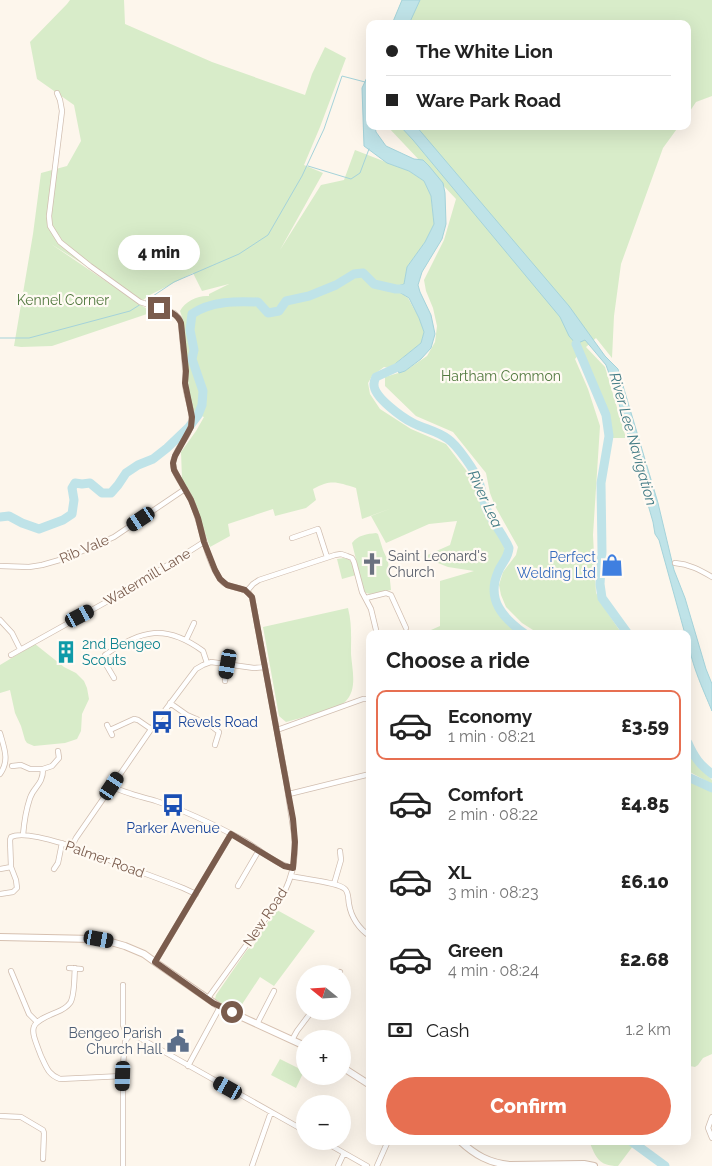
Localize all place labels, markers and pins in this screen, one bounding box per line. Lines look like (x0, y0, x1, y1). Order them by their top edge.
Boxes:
place label: Saint Leonard's Church (388, 548, 487, 580)
place label: Perfect Welding Ltd (517, 549, 596, 581)
church icon: Saint Leonard's Church (359, 551, 385, 577)
shop icon: Perfect Welding Ltd (599, 552, 625, 578)
place label: 2nd Bengeo Scouts (82, 636, 161, 668)
building icon: 2nd Bengeo Scouts (53, 639, 79, 665)
bus stop icon: Revels Road (149, 709, 175, 735)
place label: Revels Road (178, 714, 258, 730)
bus stop icon: Parker Avenue (160, 792, 186, 818)
place label: Parker Avenue (126, 820, 220, 836)
place label: Bengeo Parish Church Hall (68, 1025, 162, 1057)
public building icon: Bengeo Parish Church Hall (165, 1028, 191, 1054)

